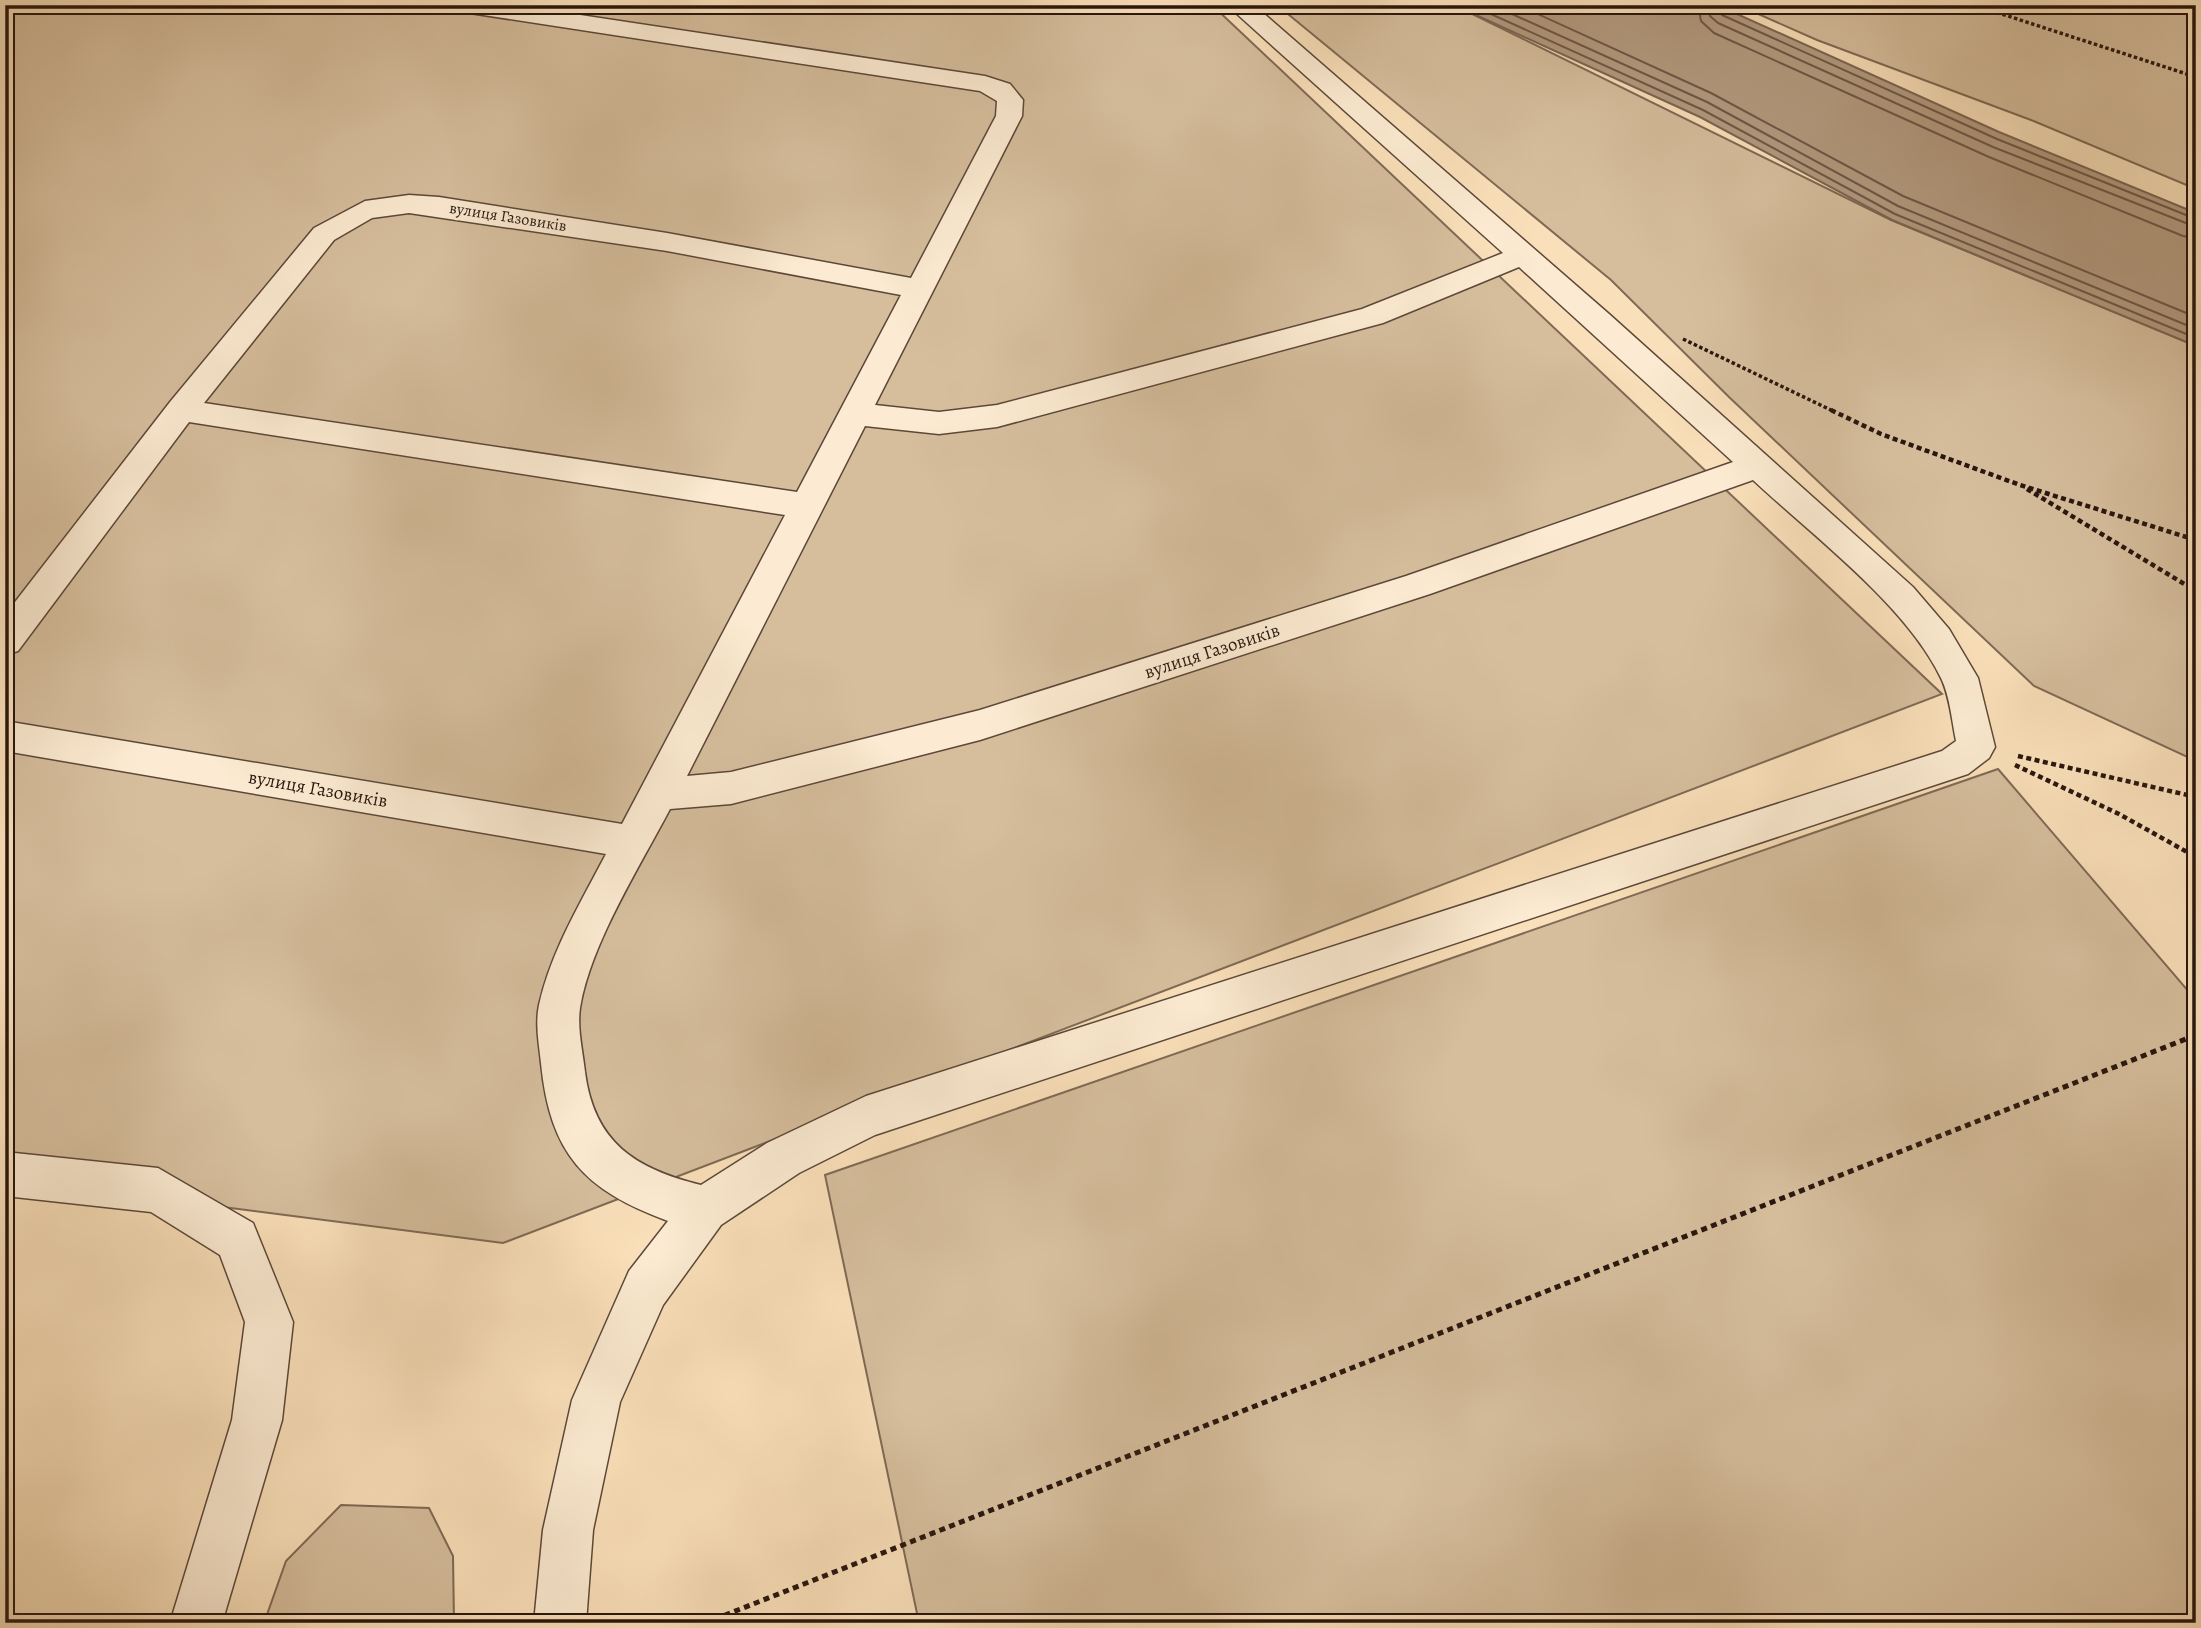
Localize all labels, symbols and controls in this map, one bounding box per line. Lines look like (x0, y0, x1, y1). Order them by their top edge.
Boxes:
street label: вулиця Газовиків (448, 197, 568, 237)
street label: вулиця Газовиків (1141, 617, 1283, 685)
street label: вулиця Газовиків (246, 764, 390, 814)

